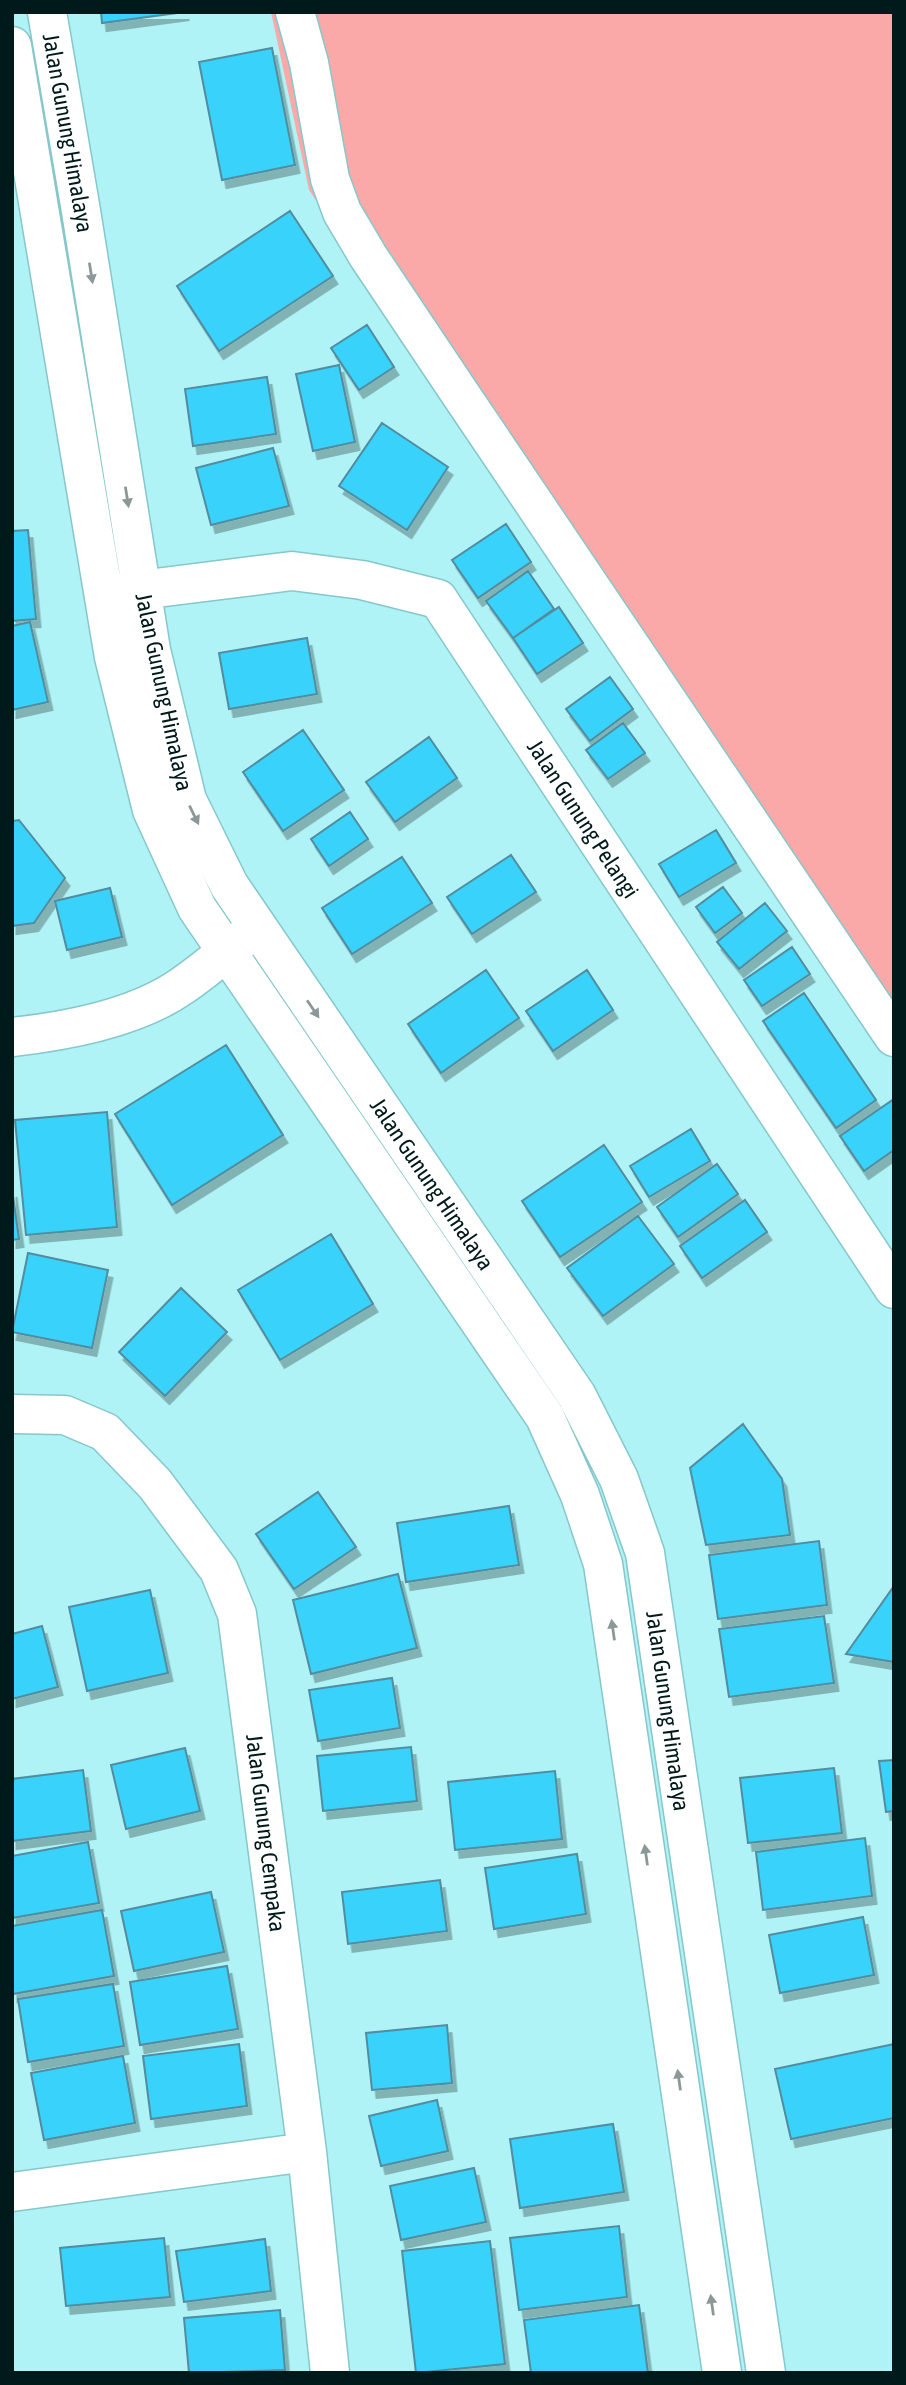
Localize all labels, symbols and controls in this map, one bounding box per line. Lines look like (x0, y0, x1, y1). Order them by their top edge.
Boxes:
street label: Jalan Gunung Himalaya (38, 31, 98, 235)
one-way arrow (86, 262, 97, 284)
one-way arrow (122, 487, 133, 509)
street label: Jalan Gunung Himalaya (130, 591, 198, 793)
street label: Jalan Gunung Pelangi (522, 735, 644, 903)
one-way arrow (189, 805, 200, 825)
one-way arrow (306, 1000, 320, 1018)
street label: Jalan Gunung Himalaya (365, 1093, 499, 1275)
street label: Jalan Gunung Himalaya (641, 1609, 695, 1813)
one-way arrow (607, 1619, 618, 1641)
street label: Jalan Gunung Cempaka (241, 1733, 291, 1933)
one-way arrow (640, 1844, 651, 1866)
one-way arrow (673, 2069, 684, 2091)
one-way arrow (706, 2294, 717, 2316)

